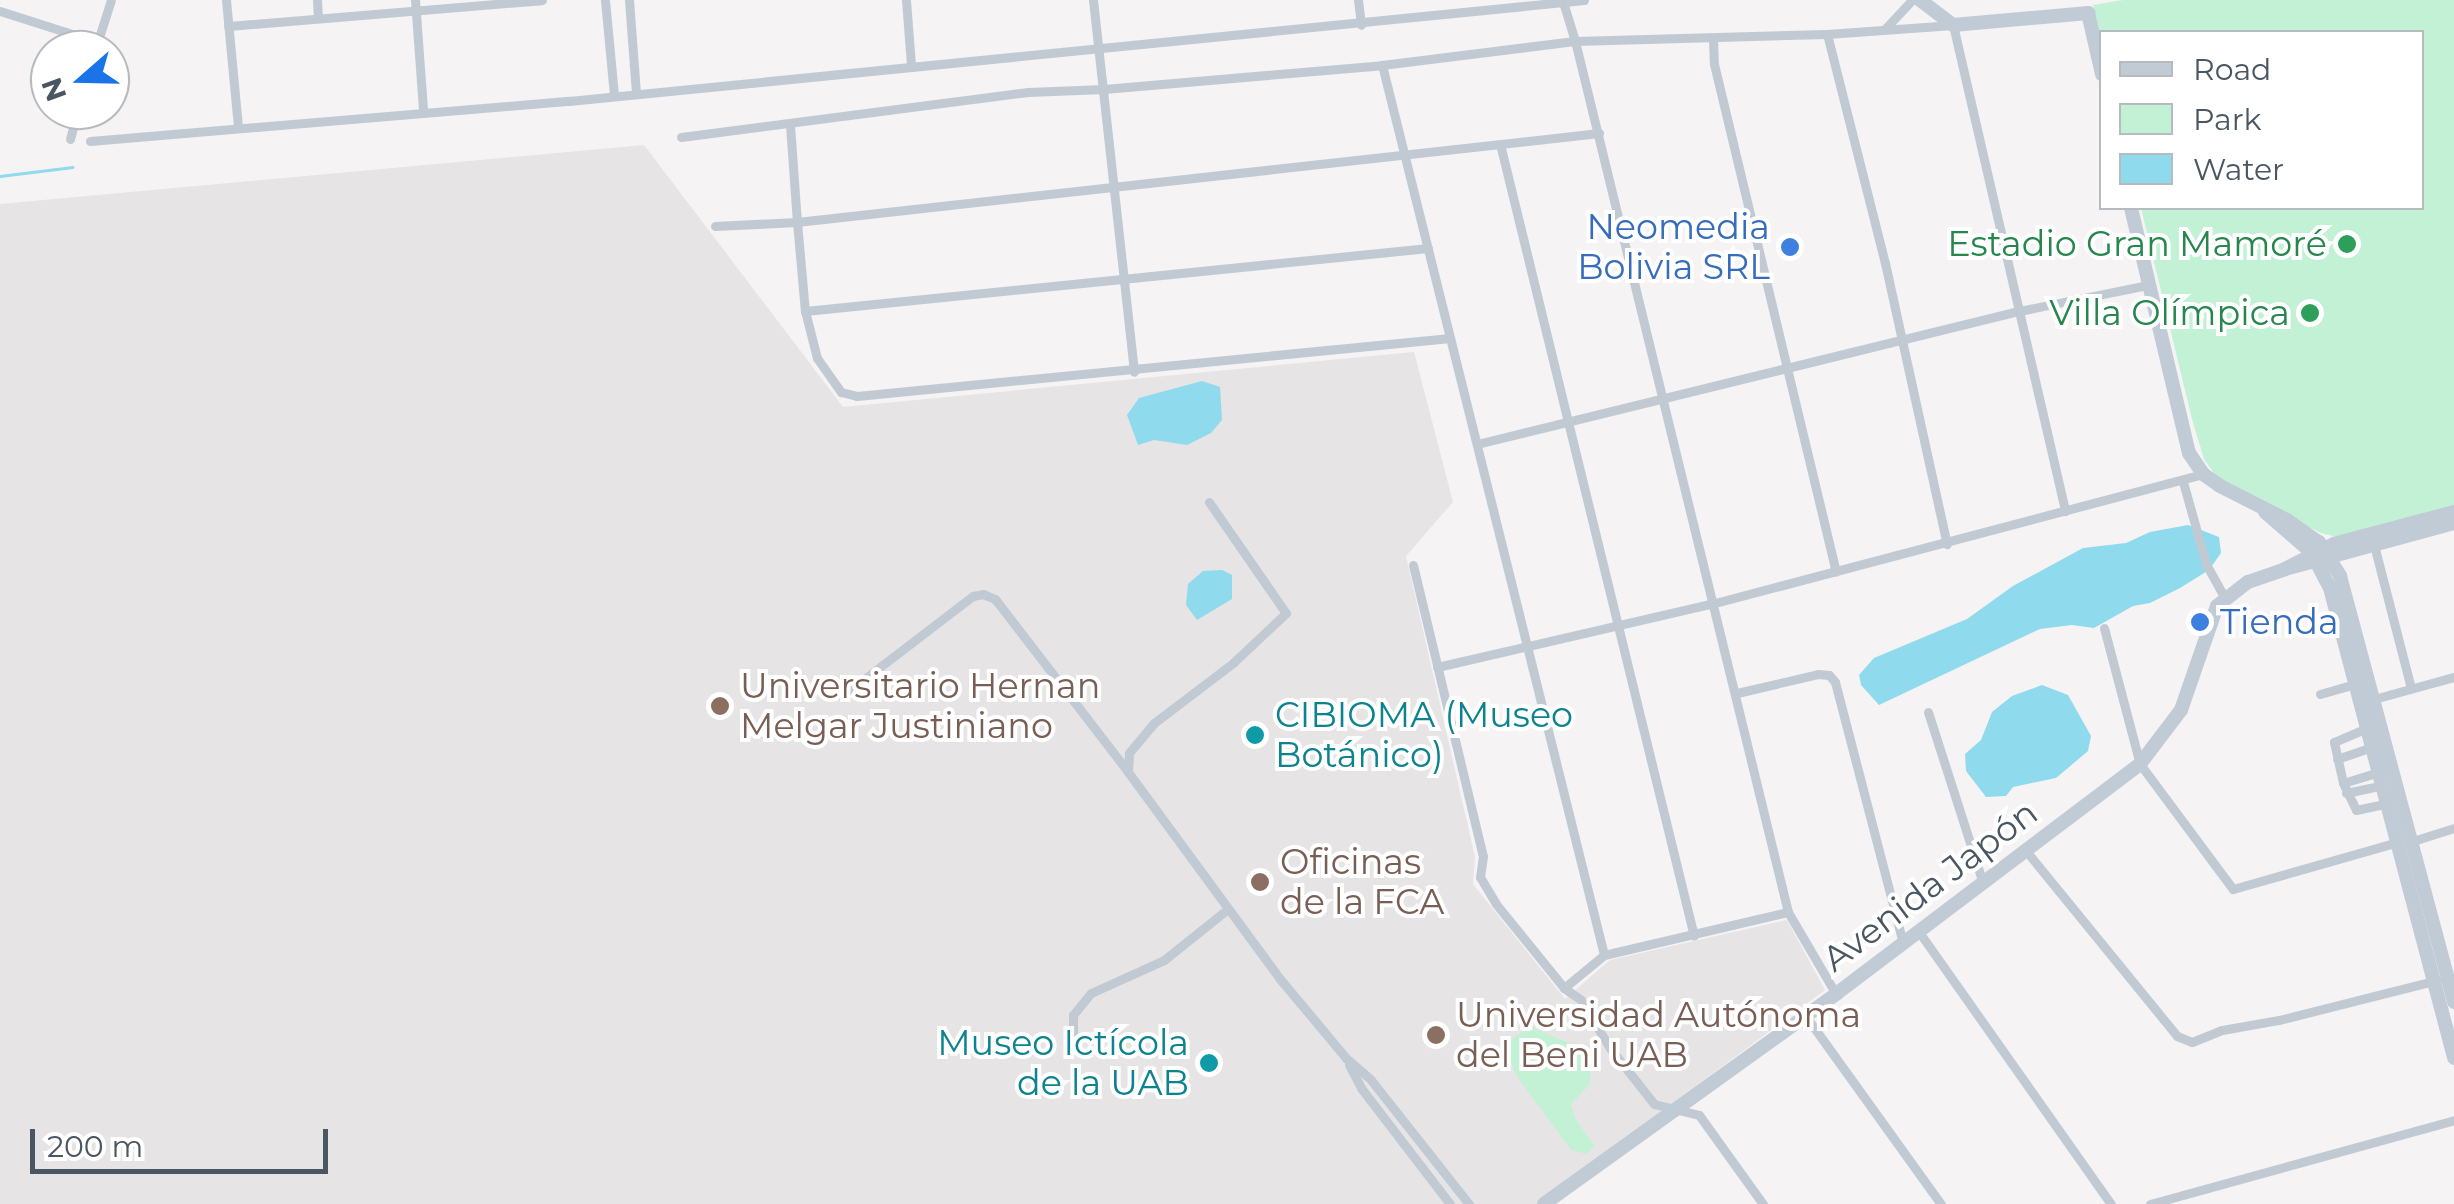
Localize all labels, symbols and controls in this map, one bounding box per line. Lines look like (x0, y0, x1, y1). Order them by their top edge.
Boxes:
north arrow (30, 30, 130, 130)
legend (2099, 30, 2424, 210)
text: Road (2193, 51, 2271, 88)
text: N (34, 73, 74, 106)
text: Park (2193, 101, 2262, 138)
text: Water (2193, 151, 2284, 188)
place label: Neomedia Bolivia SRL (1577, 206, 1770, 288)
place label: Estadio Gran Mamoré (1947, 223, 2327, 265)
marker: Estadio Gran Mamoré (2336, 233, 2358, 255)
marker: Neomedia Bolivia SRL (1779, 236, 1801, 258)
place label: Villa Olímpica (2049, 292, 2290, 334)
marker: Villa Olímpica (2299, 302, 2321, 324)
place label: Tienda (2220, 601, 2339, 643)
marker: Tienda (2189, 611, 2211, 633)
place label: Universitario Hernan Melgar Justiniano (740, 665, 1100, 747)
place label: CIBIOMA (Museo Botánico) (1275, 694, 1573, 776)
marker: Universitario Hernan Melgar Justiniano (709, 695, 731, 717)
marker: CIBIOMA (Museo Botánico) (1244, 724, 1266, 746)
street label: Avenida Japón (1814, 792, 2046, 980)
place label: Oficinas de la FCA (1280, 841, 1444, 923)
marker: Oficinas de la FCA (1249, 871, 1271, 893)
place label: Universidad Autónoma del Beni UAB (1456, 994, 1861, 1076)
place label: Museo Ictícola de la UAB (937, 1022, 1189, 1104)
marker: Universidad Autónoma del Beni UAB (1425, 1024, 1447, 1046)
marker: Museo Ictícola de la UAB (1198, 1052, 1220, 1074)
scale bar (35, 1109, 332, 1171)
text: 200 m (47, 1128, 143, 1165)

